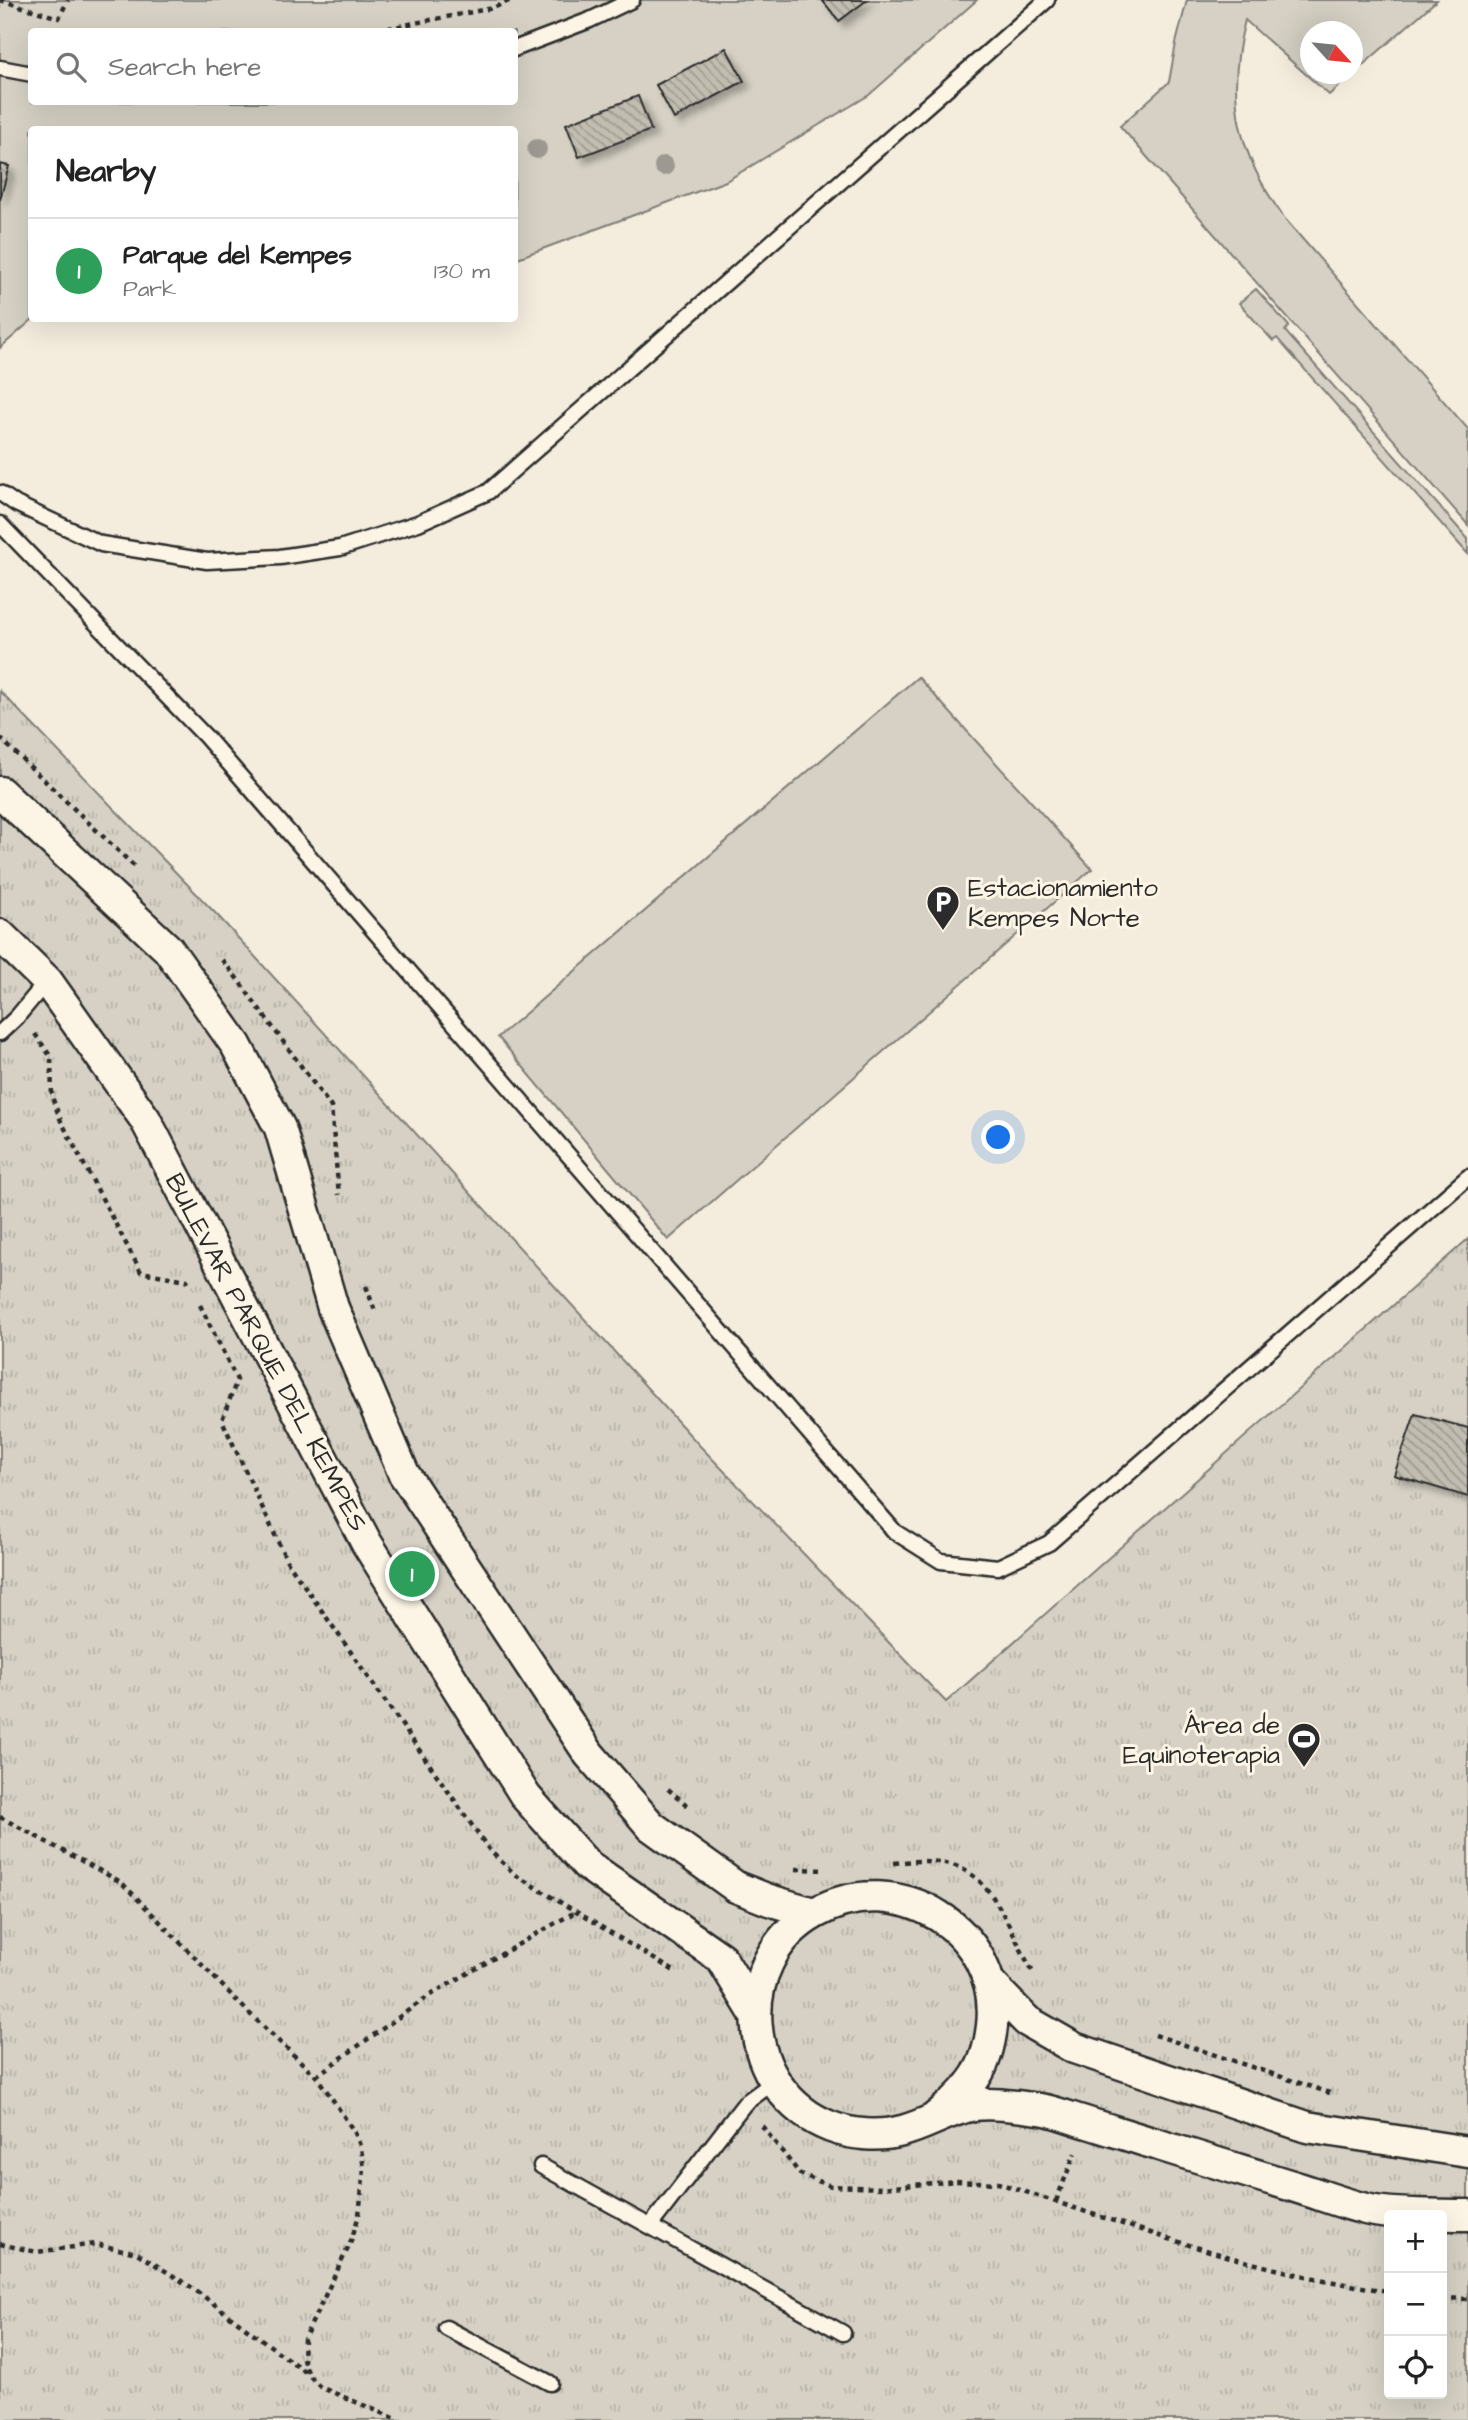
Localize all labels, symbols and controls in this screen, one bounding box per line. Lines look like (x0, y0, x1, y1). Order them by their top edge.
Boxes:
north arrow (1300, 21, 1363, 84)
search box (28, 28, 518, 105)
icon: search (52, 48, 90, 86)
text: Search here (108, 49, 261, 85)
text: Nearby (56, 151, 156, 193)
text: Parque del Kempes (123, 237, 352, 273)
text: 1 (78, 255, 80, 287)
text: 130 m (434, 255, 490, 287)
text: Park (123, 273, 176, 305)
place label: Estacionamiento Kempes Norte (968, 870, 1158, 936)
parking icon: Estacionamiento Kempes Norte (924, 883, 962, 932)
your location (981, 1120, 1015, 1154)
street label: BULEVAR PARQUE DEL KEMPES (156, 1167, 376, 1538)
pin: 1 (389, 1548, 435, 1600)
place label: Área de Equinoterapia (1123, 1707, 1280, 1773)
sports icon: Área de Equinoterapia (1285, 1720, 1323, 1769)
map controls (1384, 2210, 1447, 2399)
button: + (1384, 2210, 1447, 2273)
button: − (1384, 2273, 1447, 2336)
button: locate (1384, 2336, 1447, 2399)

